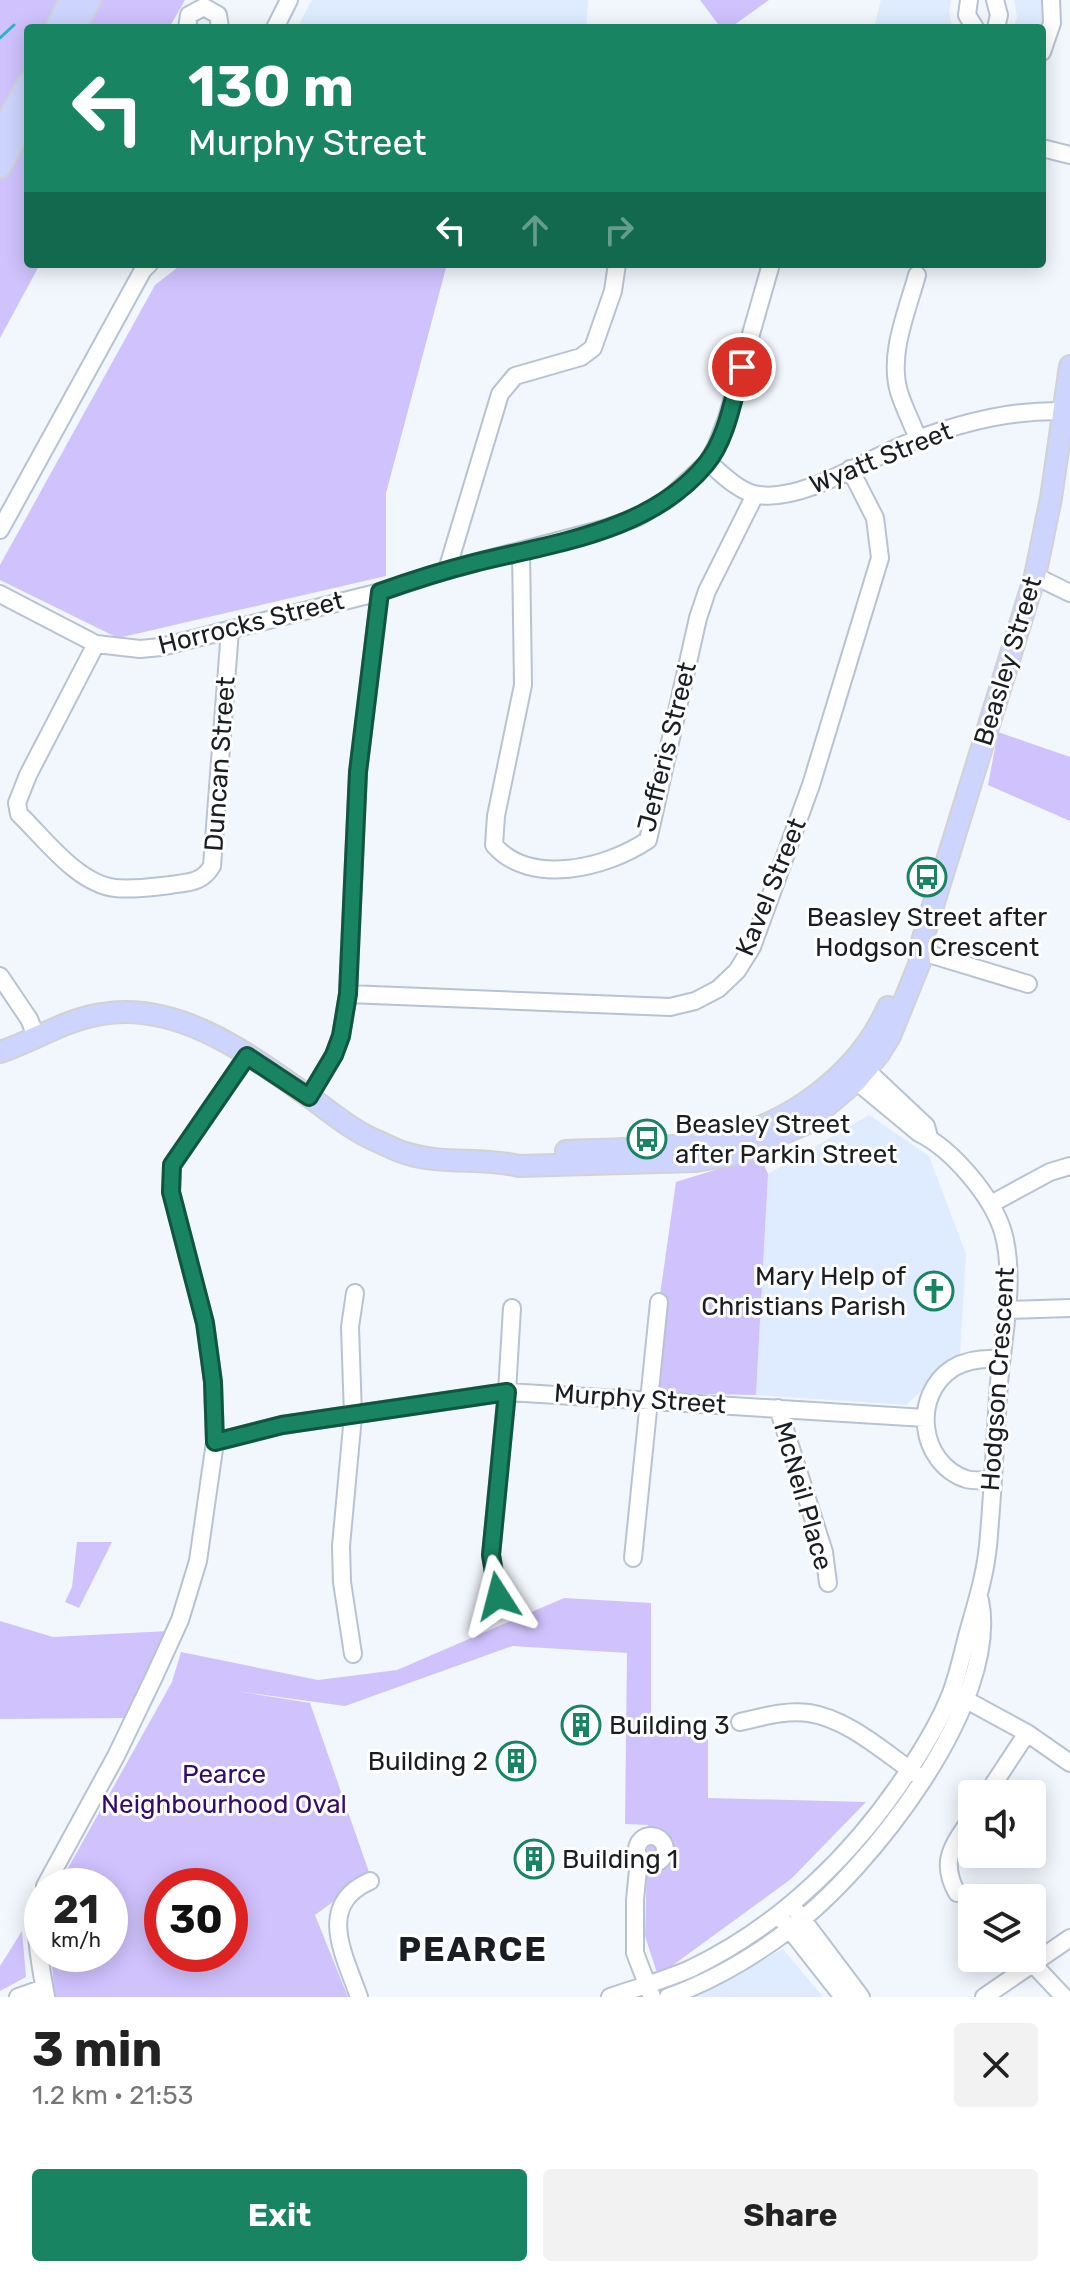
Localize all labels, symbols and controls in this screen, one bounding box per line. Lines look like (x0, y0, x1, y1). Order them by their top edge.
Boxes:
text: 130 m (188, 54, 354, 120)
icon: left (56, 56, 160, 160)
text: Murphy Street (188, 121, 427, 164)
icon: left (429, 208, 473, 252)
icon: ahead (513, 208, 557, 252)
icon: right (597, 208, 641, 252)
pin (708, 333, 776, 401)
icon: arrive (720, 345, 764, 389)
street label: Wyatt Street (805, 415, 957, 501)
street label: Beasley Street (968, 573, 1048, 749)
street label: Horrocks Street (155, 585, 347, 661)
street label: Jefferis Street (631, 659, 703, 835)
street label: Duncan Street (198, 675, 242, 853)
street label: Kavel Street (729, 814, 813, 960)
bus stop icon: Beasley Street after Hodgson Crescent (906, 856, 948, 898)
place label: Beasley Street after Hodgson Crescent (807, 902, 1047, 963)
place label: Beasley Street after Parkin Street (675, 1109, 897, 1170)
bus stop icon: Beasley Street after Parkin Street (626, 1118, 668, 1160)
place label: Mary Help of Christians Parish (701, 1261, 906, 1322)
street label: Hodgson Crescent (975, 1266, 1021, 1492)
church icon: Mary Help of Christians Parish (913, 1270, 955, 1312)
street label: Murphy Street (553, 1378, 727, 1420)
street label: McNeil Place (767, 1418, 839, 1574)
position arrow (456, 1554, 540, 1638)
building icon: Building 3 (560, 1704, 602, 1746)
place label: Building 3 (609, 1710, 730, 1741)
building icon: Building 2 (495, 1740, 537, 1782)
place label: Building 2 (368, 1746, 488, 1777)
park label: Pearce Neighbourhood Oval (101, 1759, 347, 1820)
map controls (958, 1780, 1046, 1972)
button: sound (958, 1780, 1046, 1868)
building icon: Building 1 (513, 1838, 555, 1880)
place label: Building 1 (562, 1844, 678, 1875)
speed limit sign: 30 (144, 1868, 248, 1972)
button: layers (958, 1884, 1046, 1972)
text: 21 (53, 1886, 99, 1933)
text: km/h (51, 1928, 101, 1952)
district label: PEARCE (398, 1929, 548, 1970)
text: 3 min (32, 2021, 162, 2078)
button: close (954, 2023, 1038, 2107)
text: 1.2 km · 21:53 (32, 2080, 193, 2111)
button: Exit (32, 2169, 527, 2261)
button: Share (543, 2169, 1038, 2261)

